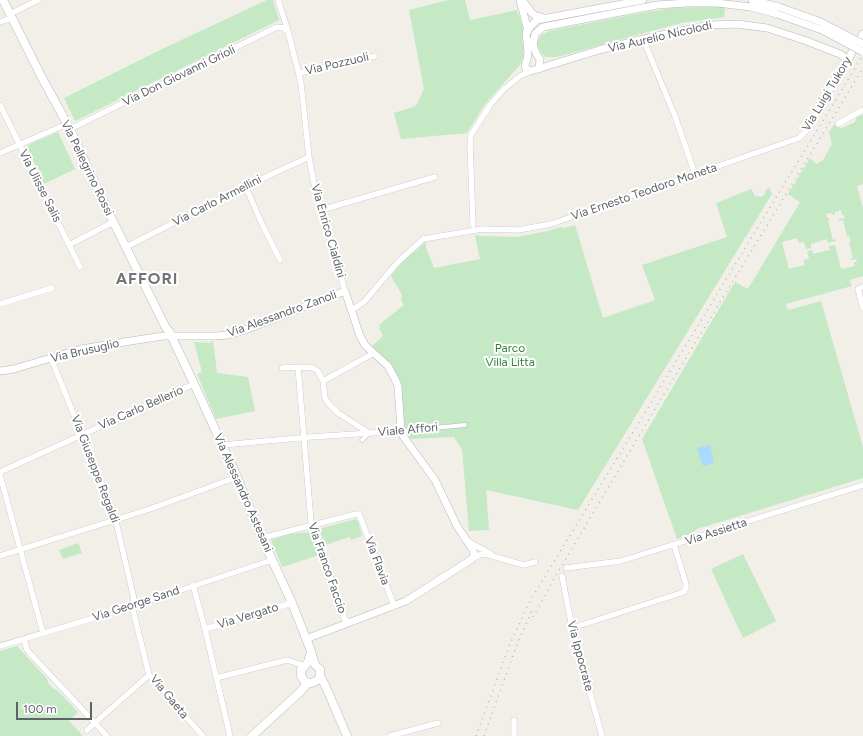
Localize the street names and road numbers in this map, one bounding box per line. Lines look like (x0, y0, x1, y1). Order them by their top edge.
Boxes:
street label: Via Aurelio Nicolodi (607, 18, 713, 56)
street label: Via Don Giovanni Grioli (120, 42, 238, 110)
street label: Via Pozzuoli (304, 50, 370, 78)
street label: Via Luigi Tukory (799, 54, 855, 134)
street label: Via Pellegrino Rossi (58, 118, 116, 218)
street label: Via Ulisse Salis (16, 147, 64, 225)
street label: Via Ernesto Teodoro Moneta (569, 160, 719, 224)
street label: Via Carlo Armellini (170, 172, 264, 230)
street label: Via Enrico Cialdini (308, 183, 348, 279)
street label: Via Alessandro Zanoli (225, 287, 339, 341)
street label: Via Brusuglio (49, 336, 121, 366)
street label: Via Carlo Bellerio (96, 383, 186, 433)
street label: Via Giuseppe Regaldi (68, 413, 122, 525)
street label: Viale Affori (377, 420, 439, 440)
street label: Via Alessandro Astesani (210, 431, 276, 555)
street label: Via Assietta (683, 515, 749, 549)
street label: Via Franco Faccio (305, 521, 349, 615)
street label: Via Flavia (361, 535, 393, 587)
street label: Via George Sand (91, 583, 181, 625)
street label: Via Vergato (216, 600, 280, 632)
street label: Via Ippocrate (564, 619, 596, 693)
street label: Via Gaeta (147, 672, 191, 722)

